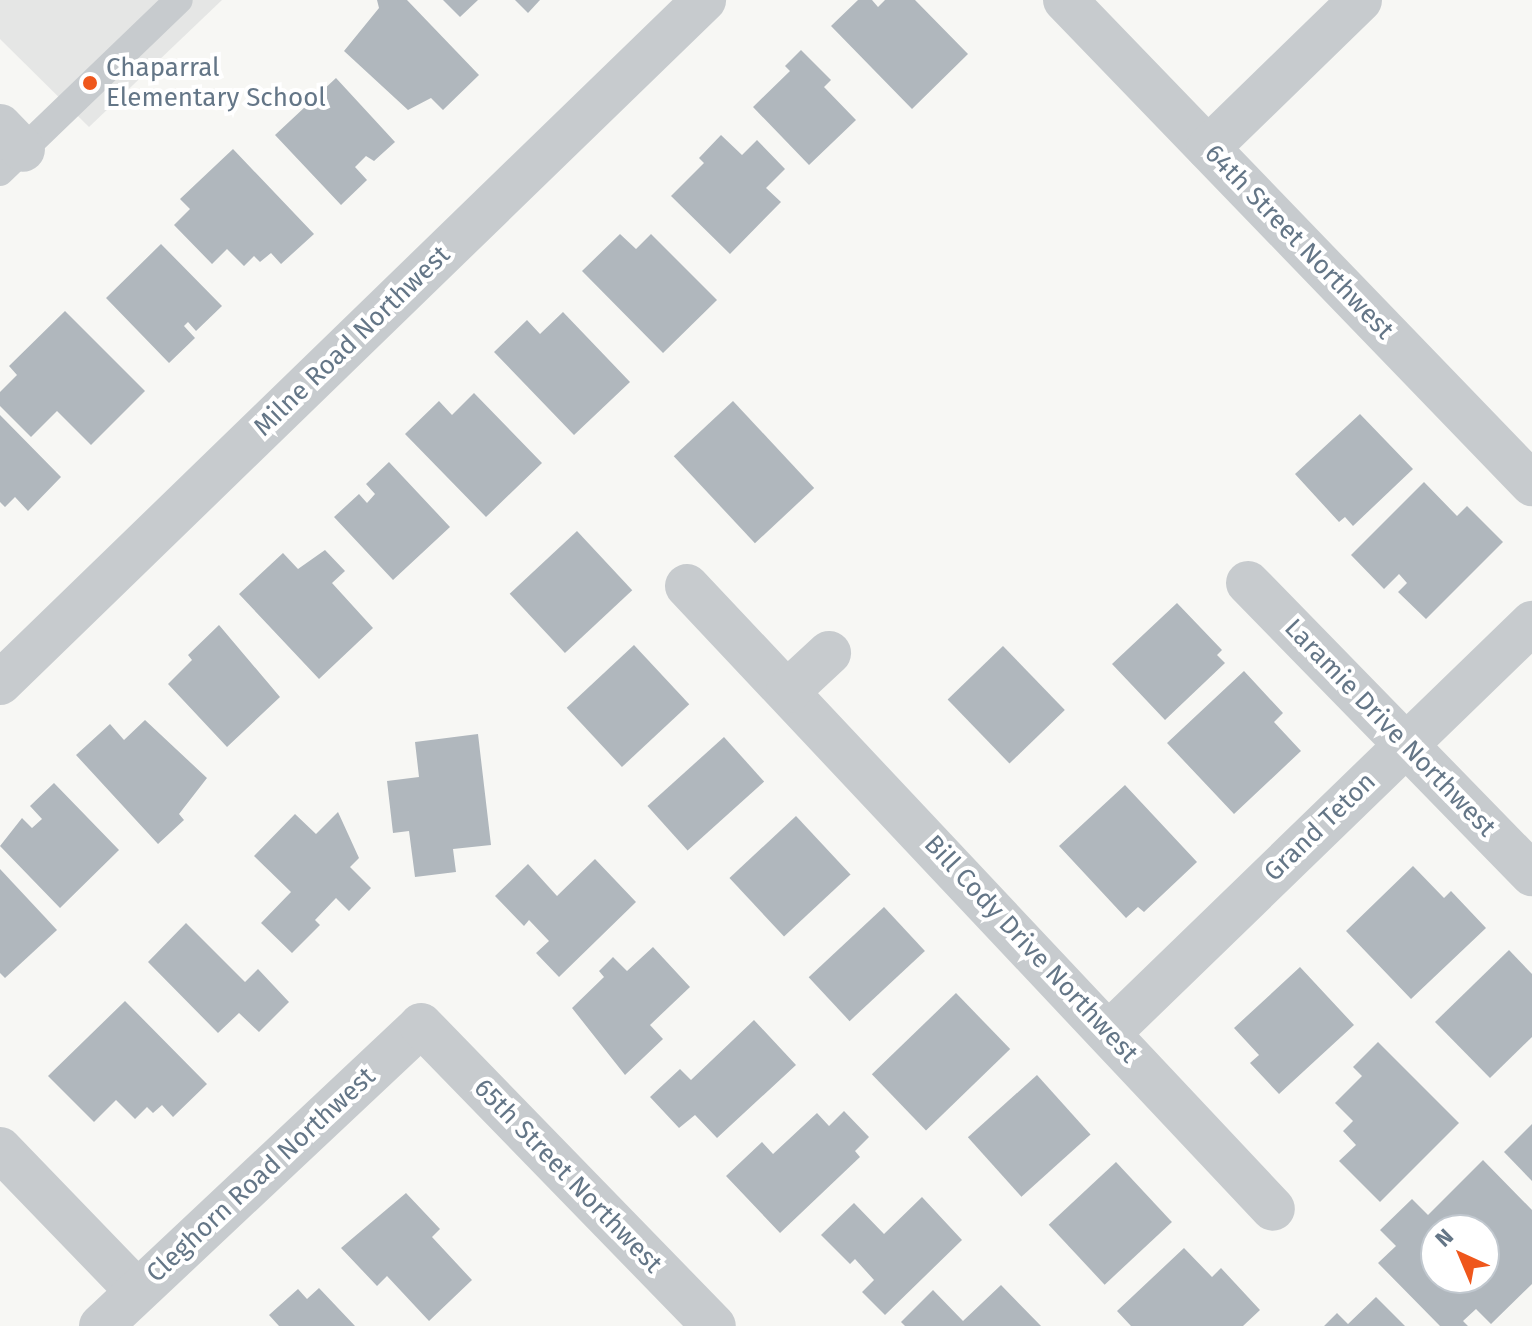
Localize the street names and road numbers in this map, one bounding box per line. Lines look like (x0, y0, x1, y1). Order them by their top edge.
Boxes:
street label: 64th Street Northwest (1198, 138, 1400, 346)
street label: Milne Road Northwest (248, 239, 456, 443)
street label: Laramie Drive Northwest (1278, 613, 1502, 843)
street label: Grand Teton (1258, 766, 1382, 888)
street label: Bill Cody Drive Northwest (917, 829, 1145, 1069)
street label: Cleghorn Road Northwest (140, 1061, 382, 1289)
street label: 65th Street Northwest (467, 1073, 669, 1279)

